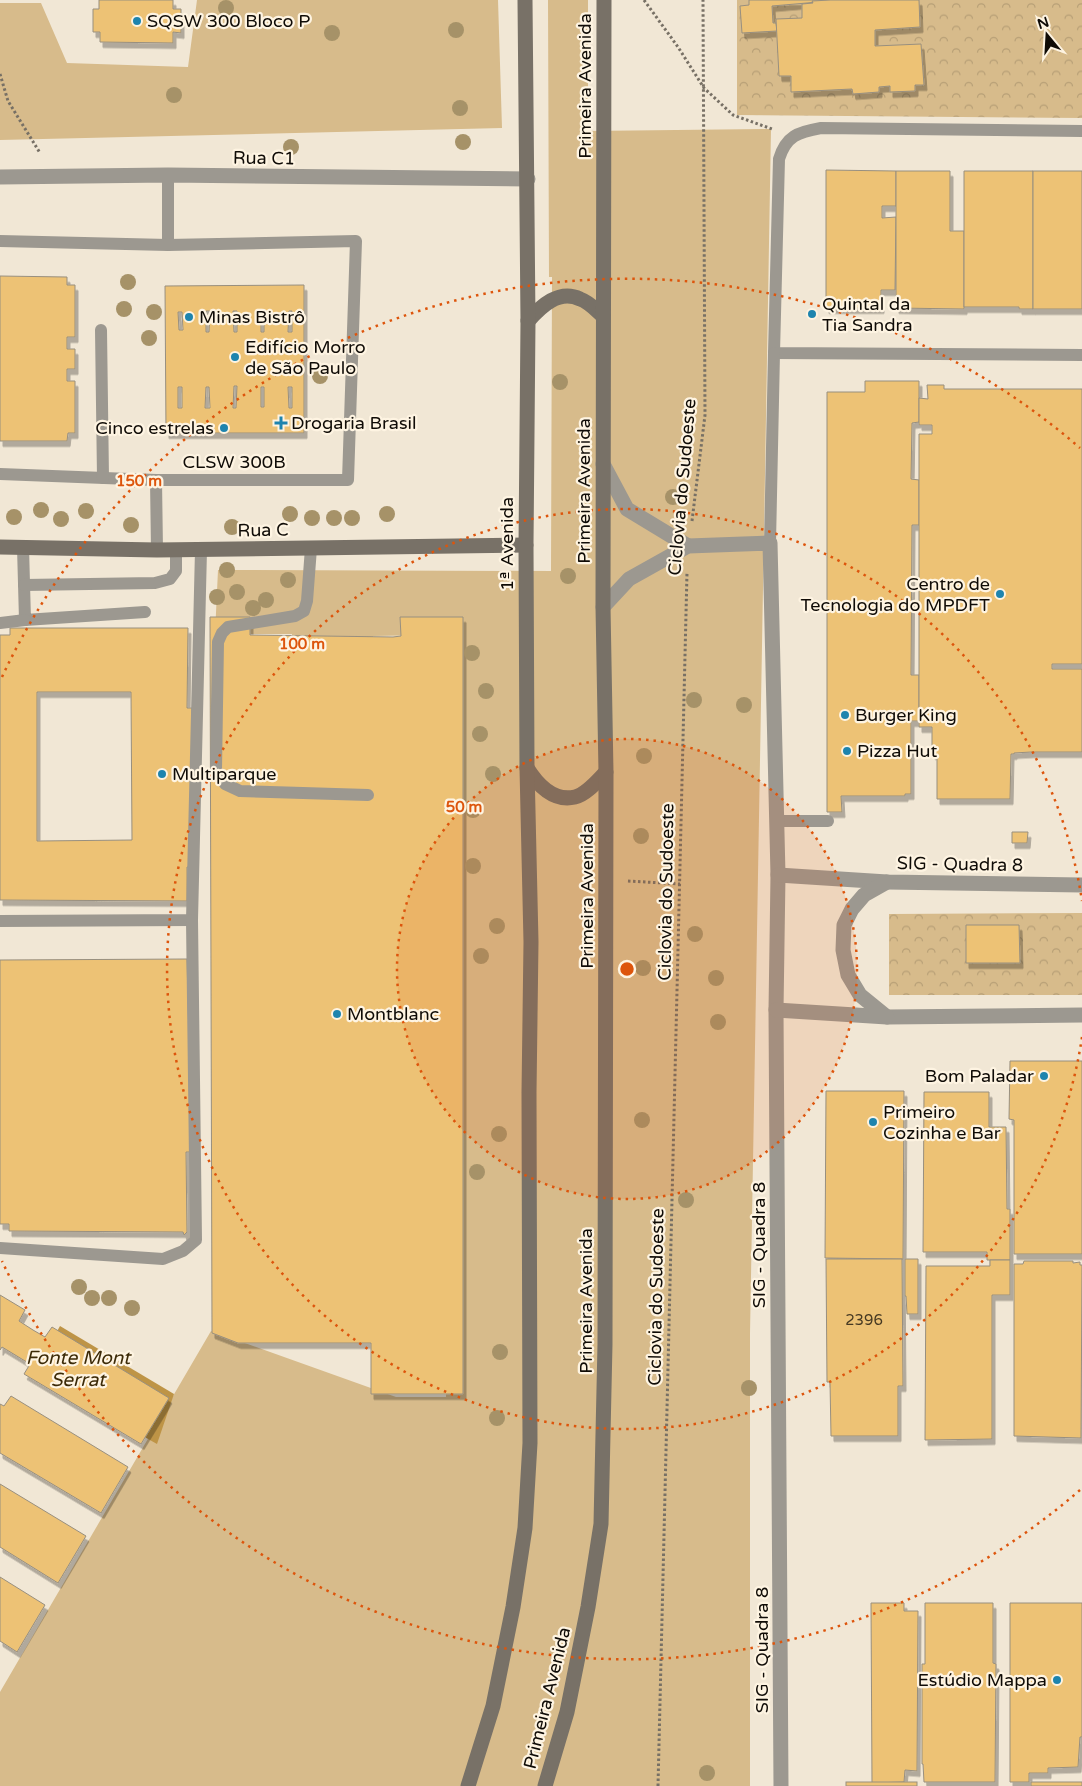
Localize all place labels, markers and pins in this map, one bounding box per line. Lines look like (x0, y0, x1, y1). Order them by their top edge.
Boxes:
place label: SQSW 300 Bloco P (147, 10, 310, 32)
marker: SQSW 300 Bloco P (131, 15, 143, 27)
place label: Quintal da Tia Sandra (822, 293, 913, 336)
place label: Minas Bistrô (199, 306, 305, 328)
marker: Quintal da Tia Sandra (806, 308, 818, 320)
marker: Minas Bistrô (183, 311, 195, 323)
place label: Edifício Morro de São Paulo (245, 336, 366, 379)
marker: Edifício Morro de São Paulo (229, 351, 241, 363)
place label: Drogaria Brasil (291, 412, 417, 434)
place label: Cinco estrelas (95, 417, 214, 439)
marker: Drogaria Brasil (275, 417, 287, 429)
marker: Cinco estrelas (218, 422, 230, 434)
place label: Centro de Tecnologia do MPDFT (801, 573, 990, 616)
marker: Centro de Tecnologia do MPDFT (994, 588, 1006, 600)
place label: Burger King (855, 704, 957, 726)
marker: Burger King (839, 709, 851, 721)
place label: Pizza Hut (857, 740, 937, 762)
marker: Pizza Hut (841, 745, 853, 757)
place label: Multiparque (172, 763, 277, 785)
marker: Multiparque (156, 768, 168, 780)
centre of rings (618, 960, 636, 978)
place label: Montblanc (347, 1003, 439, 1025)
marker: Montblanc (331, 1008, 343, 1020)
place label: Bom Paladar (925, 1065, 1034, 1087)
marker: Bom Paladar (1038, 1070, 1050, 1082)
place label: Primeiro Cozinha e Bar (883, 1101, 1001, 1144)
marker: Primeiro Cozinha e Bar (867, 1116, 879, 1128)
place label: Estúdio Mappa (917, 1669, 1047, 1691)
marker: Estúdio Mappa (1051, 1674, 1063, 1686)

